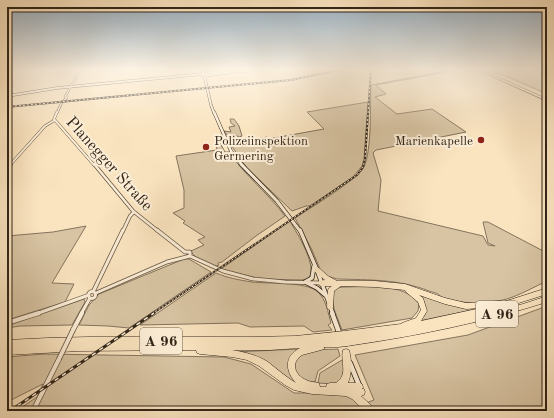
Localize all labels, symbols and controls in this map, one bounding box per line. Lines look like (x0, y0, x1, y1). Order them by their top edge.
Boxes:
street label: Planegger Straße (62, 114, 155, 214)
place label: Polizeiinspektion Germering (214, 135, 308, 163)
place label: Marienkapelle (395, 135, 473, 148)
marker: Marienkapelle (476, 135, 486, 145)
marker: Polizeiinspektion Germering (201, 142, 211, 152)
road number: A 96 (476, 301, 518, 327)
road number: A 96 (140, 328, 182, 354)

